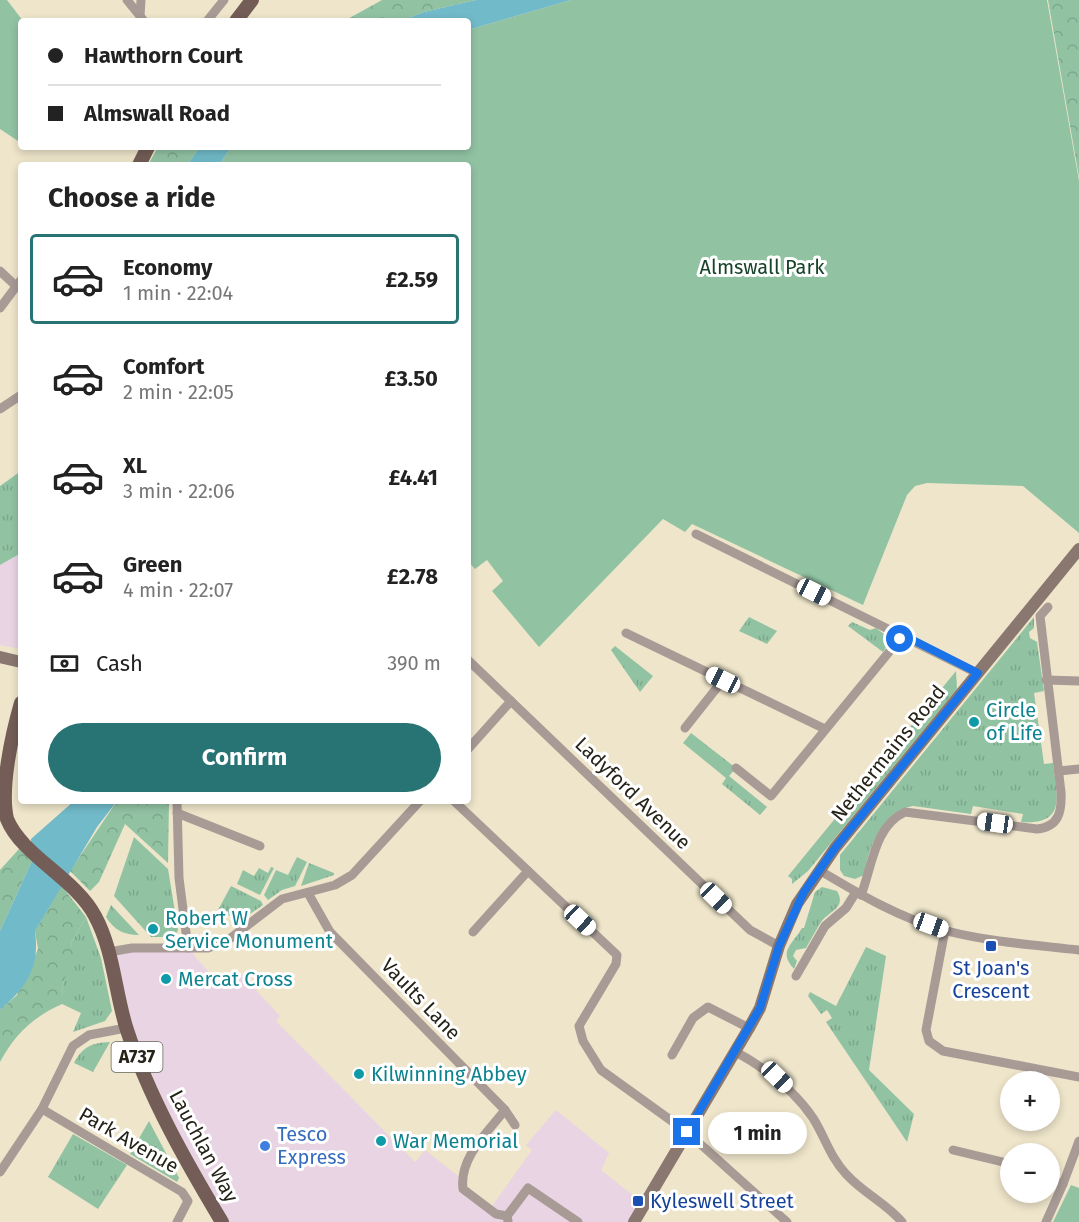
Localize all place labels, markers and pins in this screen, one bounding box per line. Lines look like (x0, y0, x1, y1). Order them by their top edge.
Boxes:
place label: Circle of Life (986, 698, 1043, 745)
marker: Circle of Life (967, 715, 981, 729)
place label: Robert W Service Monument (165, 906, 334, 953)
marker: Robert W Service Monument (146, 922, 160, 936)
marker: St Joan's Crescent (984, 939, 998, 953)
place label: St Joan's Crescent (952, 956, 1030, 1003)
place label: Mercat Cross (178, 967, 293, 991)
marker: Mercat Cross (159, 972, 173, 986)
place label: Kilwinning Abbey (371, 1062, 527, 1086)
marker: Kilwinning Abbey (352, 1067, 366, 1081)
place label: Tesco Express (277, 1122, 346, 1169)
place label: War Memorial (393, 1129, 518, 1153)
marker: War Memorial (374, 1134, 388, 1148)
marker: Tesco Express (258, 1139, 272, 1153)
place label: Kyleswell Street (650, 1189, 795, 1213)
marker: Kyleswell Street (631, 1194, 645, 1208)

